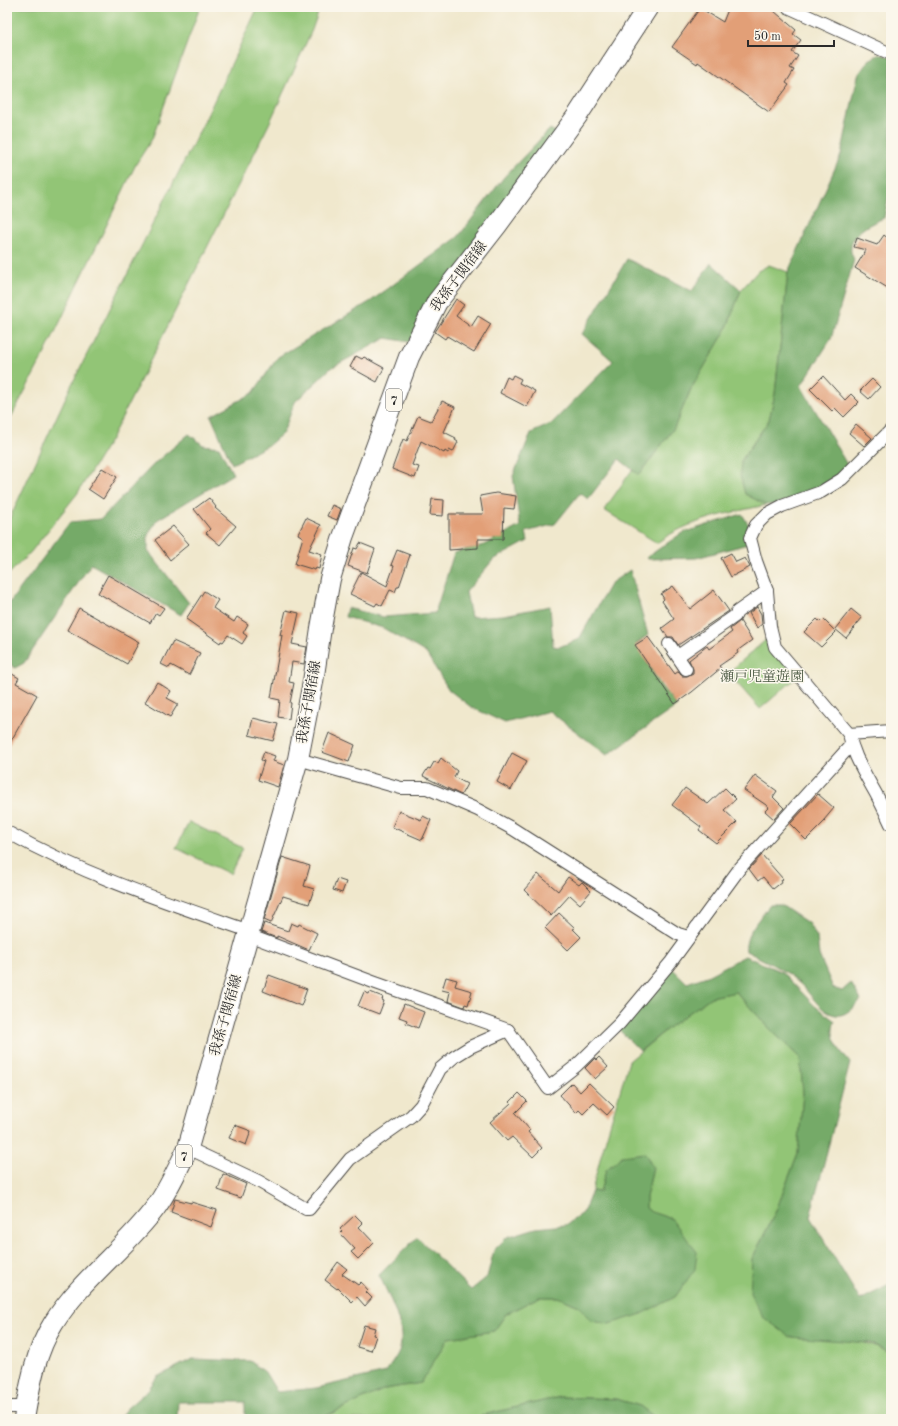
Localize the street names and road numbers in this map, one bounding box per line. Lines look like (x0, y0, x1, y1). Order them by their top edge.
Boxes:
street label: 我孫子関宿線 (427, 238, 490, 314)
road number: 7 (386, 389, 402, 411)
street label: 我孫子関宿線 (294, 659, 323, 745)
street label: 我孫子関宿線 (207, 973, 244, 1058)
road number: 7 (176, 1145, 192, 1167)

